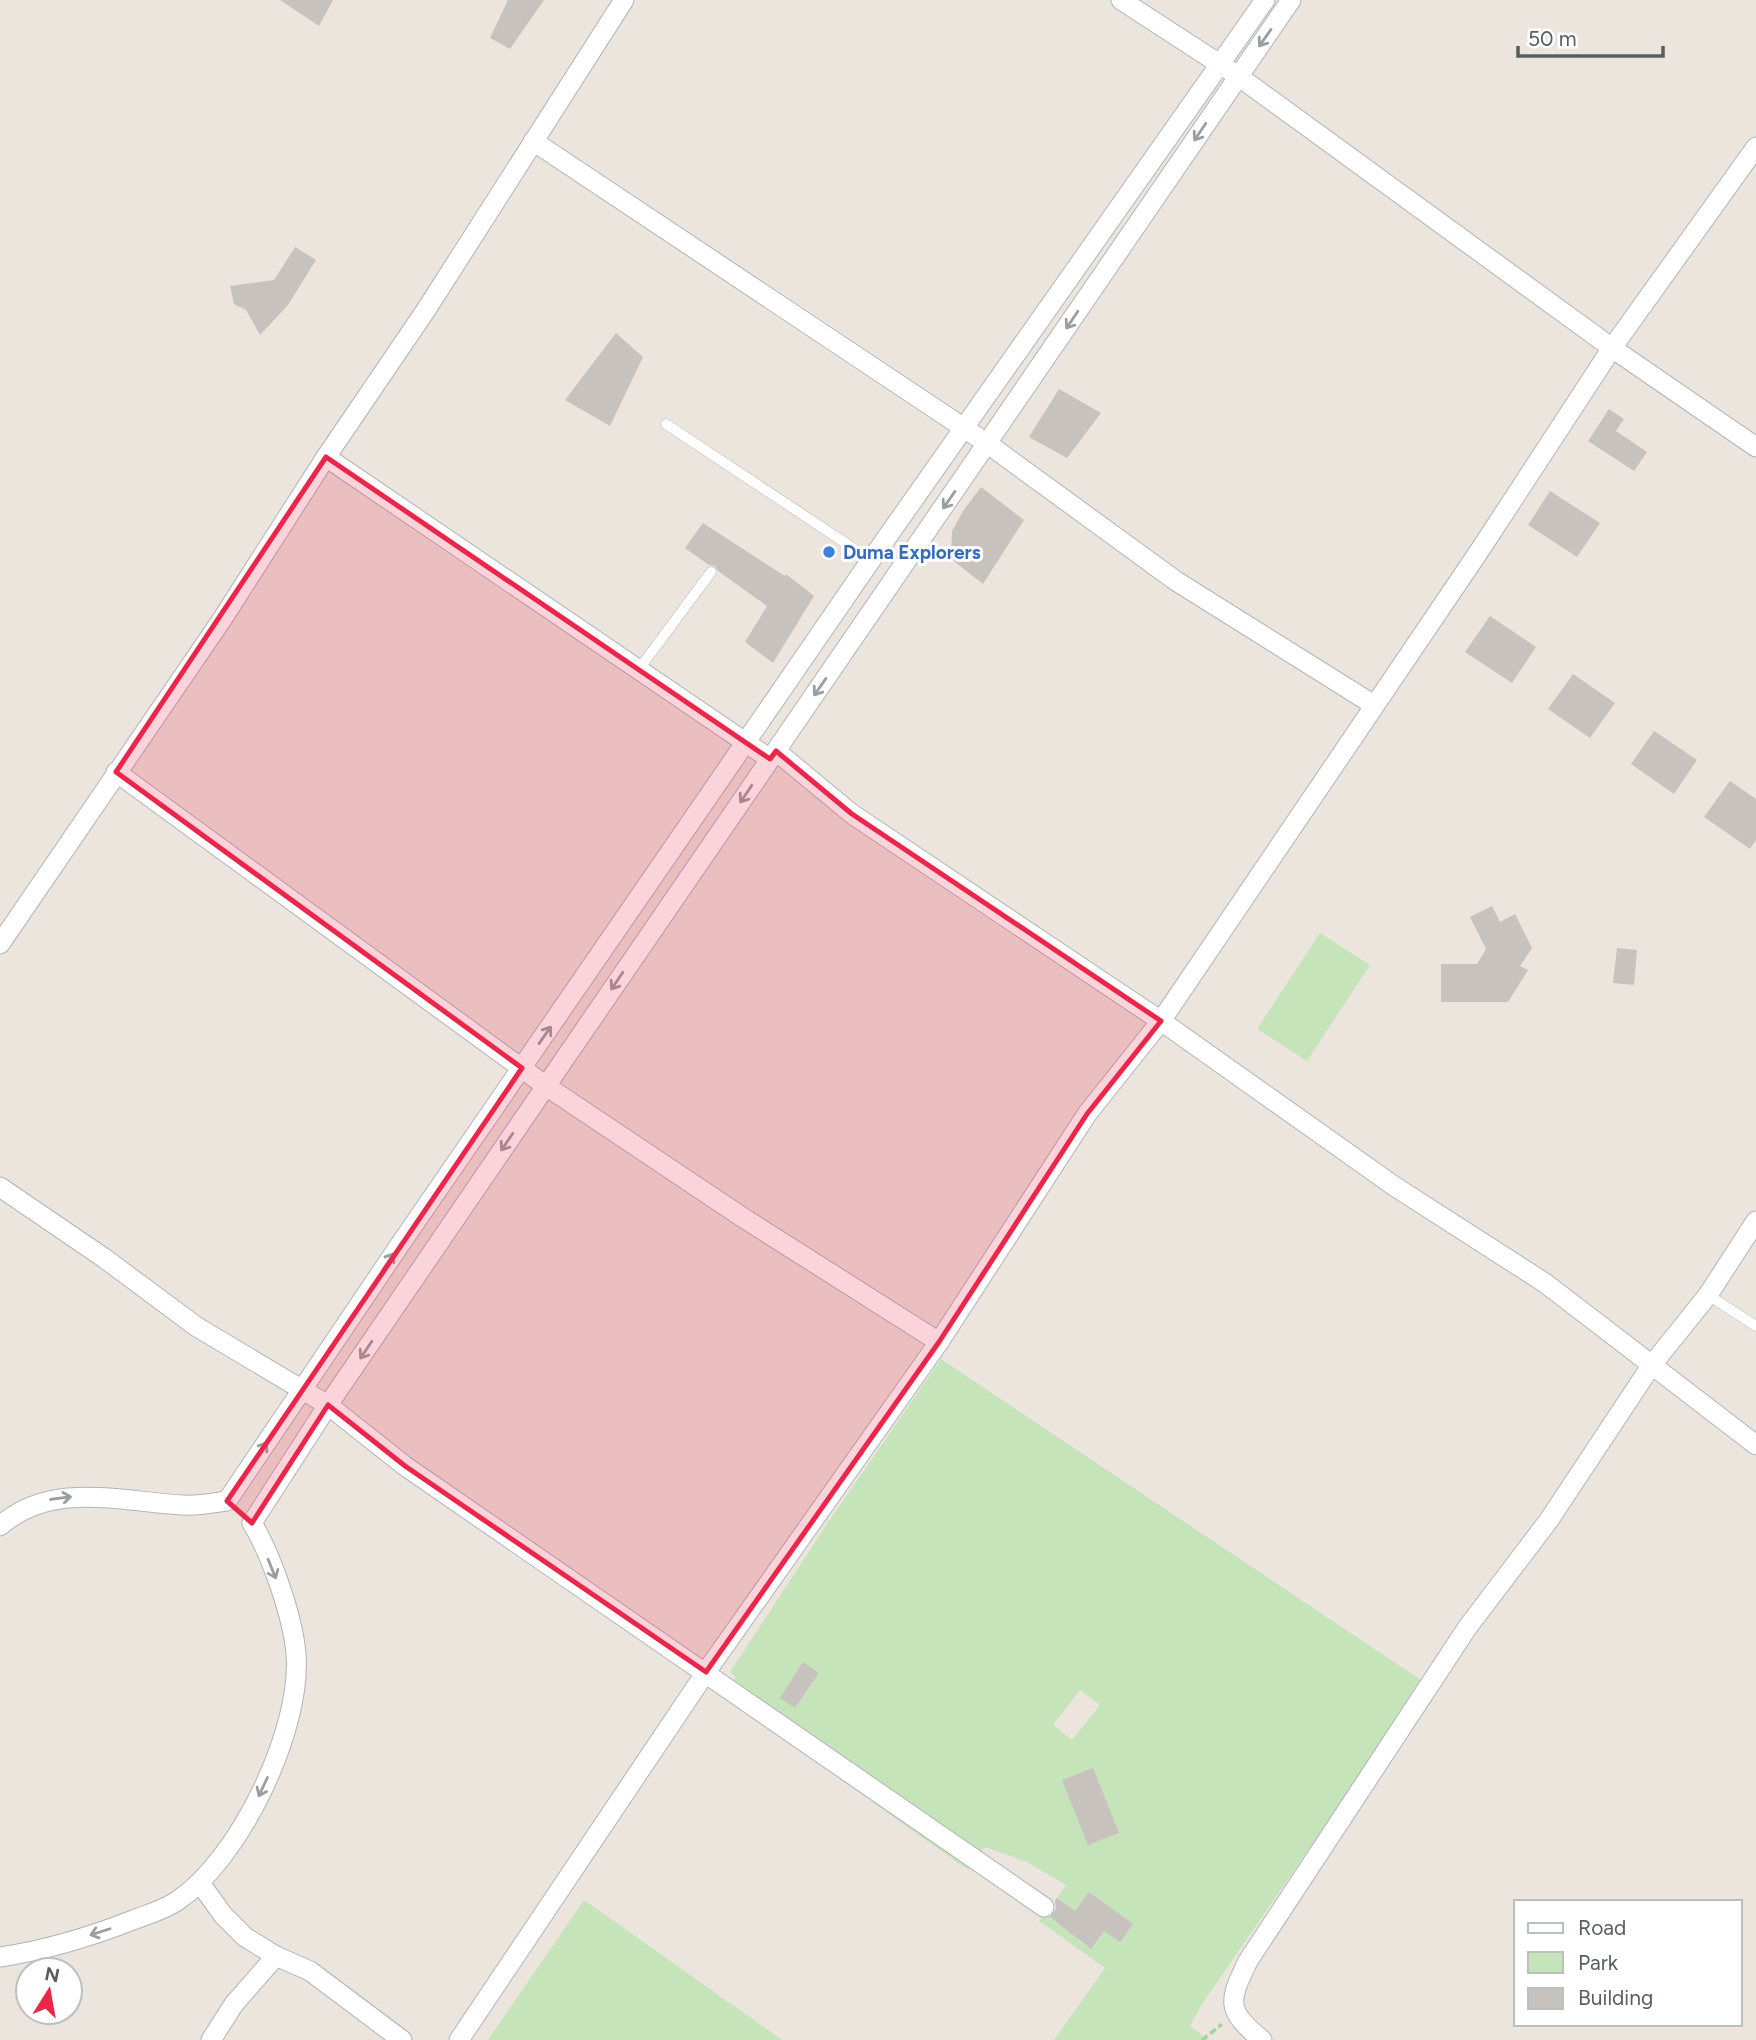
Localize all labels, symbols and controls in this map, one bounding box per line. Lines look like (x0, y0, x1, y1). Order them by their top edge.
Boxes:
scale bar (1518, 14, 1663, 58)
text: 50 m (1528, 26, 1577, 51)
one-way arrow (1258, 28, 1272, 47)
one-way arrow (1193, 122, 1207, 142)
one-way arrow (1064, 310, 1078, 330)
one-way arrow (942, 490, 956, 509)
place label: Duma Explorers (843, 541, 981, 564)
marker: Duma Explorers (821, 544, 837, 560)
one-way arrow (813, 677, 827, 696)
one-way arrow (739, 784, 753, 803)
one-way arrow (610, 971, 625, 990)
one-way arrow (538, 1026, 552, 1045)
one-way arrow (500, 1132, 515, 1151)
one-way arrow (381, 1253, 395, 1273)
one-way arrow (359, 1340, 373, 1359)
one-way arrow (254, 1442, 268, 1461)
one-way arrow (49, 1491, 72, 1504)
one-way arrow (267, 1557, 280, 1579)
one-way arrow (255, 1776, 269, 1797)
legend (1514, 1900, 1742, 2026)
text: Road (1578, 1915, 1626, 1940)
one-way arrow (90, 1927, 112, 1940)
text: Park (1578, 1950, 1619, 1975)
north arrow (14, 1956, 84, 2026)
text: N (43, 1962, 62, 1987)
text: Building (1578, 1985, 1653, 2010)

